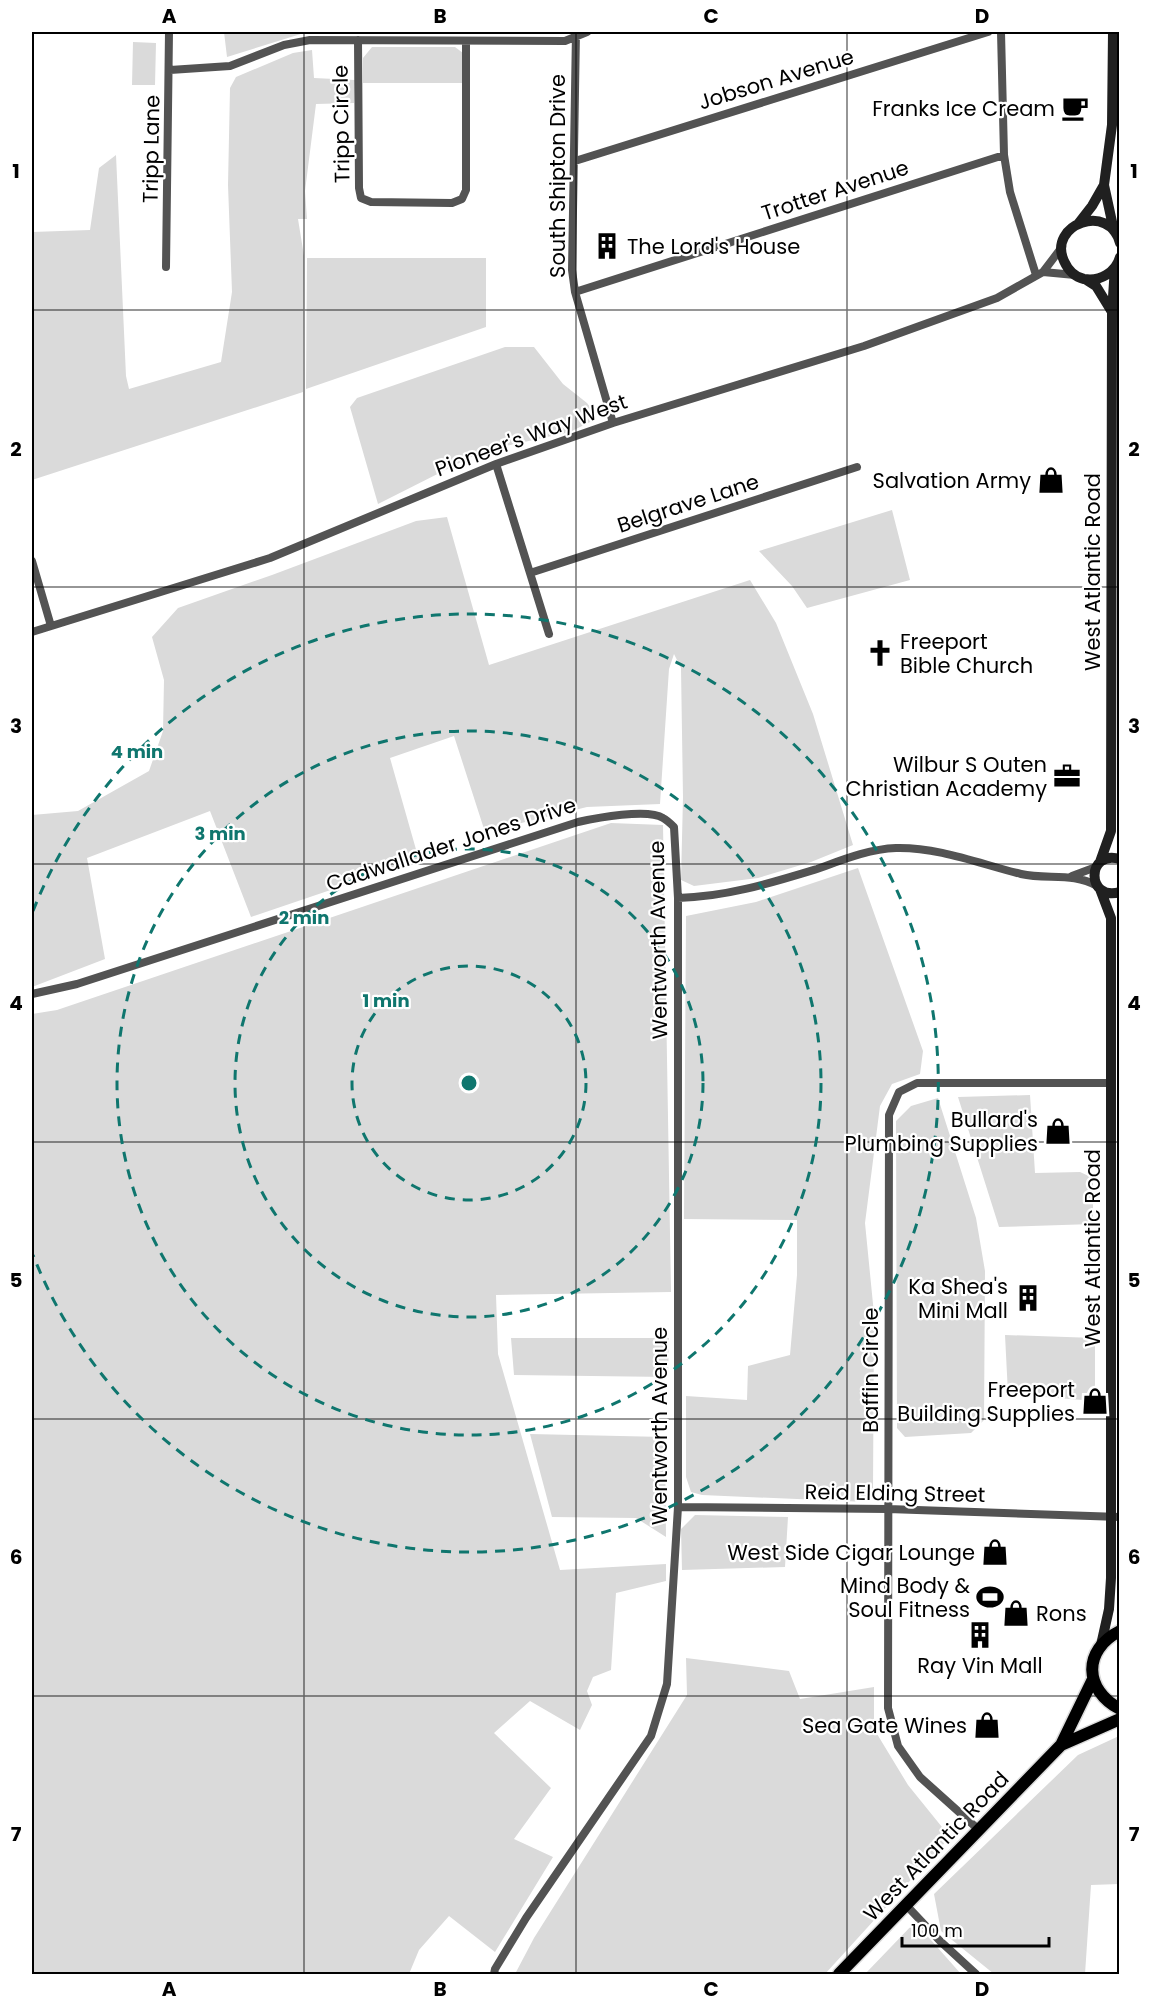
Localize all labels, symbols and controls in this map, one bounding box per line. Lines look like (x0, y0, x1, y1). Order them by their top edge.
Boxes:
text: A (162, 2, 177, 30)
text: B (433, 2, 447, 30)
text: C (703, 2, 719, 30)
text: D (975, 2, 989, 30)
street label: Jobson Avenue (695, 42, 857, 116)
street label: Tripp Circle (325, 64, 357, 184)
street label: South Shipton Drive (543, 74, 572, 278)
cafe icon: Franks Ice Cream (1060, 93, 1090, 123)
place label: Franks Ice Cream (872, 94, 1055, 123)
street label: Tripp Lane (136, 95, 166, 203)
street label: Trotter Avenue (758, 153, 912, 227)
text: 1 (12, 157, 20, 185)
text: 1 (1130, 157, 1138, 185)
building icon: The Lord's House (592, 231, 622, 261)
place label: The Lord's House (627, 232, 800, 261)
street label: Pioneer's Way West (431, 387, 631, 483)
text: 2 (10, 435, 22, 463)
text: 2 (1128, 435, 1140, 463)
shop icon: Salvation Army (1036, 465, 1066, 495)
street label: Belgrave Lane (613, 466, 763, 540)
place label: Salvation Army (873, 466, 1031, 495)
street label: West Atlantic Road (1078, 473, 1107, 671)
place label: Freeport Bible Church (900, 627, 1033, 680)
church icon: Freeport Bible Church (865, 638, 895, 668)
text: 3 (10, 712, 22, 740)
text: 3 (1128, 712, 1140, 740)
text: 4 min (111, 739, 163, 764)
place label: Wilbur S Outen Christian Academy (846, 750, 1047, 803)
office icon: Wilbur S Outen Christian Academy (1052, 761, 1082, 791)
street label: Cadwallader Jones Drive (322, 790, 580, 898)
text: 3 min (194, 821, 246, 846)
street label: Wentworth Avenue (642, 840, 674, 1040)
text: 2 min (279, 905, 329, 930)
text: 1 min (362, 988, 410, 1013)
text: 4 (9, 989, 23, 1017)
text: 4 (1127, 989, 1141, 1017)
centre of rings (459, 1073, 479, 1093)
place label: Bullard's Plumbing Supplies (845, 1105, 1038, 1158)
shop icon: Bullard's Plumbing Supplies (1043, 1116, 1073, 1146)
street label: West Atlantic Road (1078, 1149, 1107, 1347)
text: 5 (10, 1266, 23, 1294)
text: 5 (1128, 1266, 1141, 1294)
place label: Ka Shea's Mini Mall (908, 1272, 1008, 1325)
building icon: Ka Shea's Mini Mall (1013, 1283, 1043, 1313)
street label: Baffin Circle (856, 1307, 885, 1433)
street label: Wentworth Avenue (645, 1327, 674, 1525)
place label: Freeport Building Supplies (897, 1375, 1075, 1428)
shop icon: Freeport Building Supplies (1080, 1386, 1110, 1416)
street label: Reid Elding Street (804, 1477, 986, 1509)
shop icon: West Side Cigar Lounge (980, 1537, 1010, 1567)
place label: West Side Cigar Lounge (727, 1538, 975, 1567)
text: 6 (10, 1543, 22, 1571)
text: 6 (1128, 1543, 1140, 1571)
place label: Mind Body & Soul Fitness (840, 1571, 970, 1624)
sports icon: Mind Body & Soul Fitness (975, 1582, 1005, 1612)
shop icon: Rons (1001, 1598, 1031, 1628)
place label: Rons (1036, 1599, 1087, 1628)
building icon: Ray Vin Mall (965, 1620, 995, 1650)
place label: Ray Vin Mall (917, 1651, 1043, 1680)
shop icon: Sea Gate Wines (972, 1710, 1002, 1740)
place label: Sea Gate Wines (802, 1711, 967, 1740)
street label: West Atlantic Road (857, 1765, 1015, 1927)
text: 7 (11, 1820, 22, 1848)
text: 7 (1129, 1820, 1140, 1848)
scale bar (902, 1910, 1049, 1948)
text: 100 m (911, 1918, 963, 1943)
text: A (162, 1975, 177, 2003)
text: B (433, 1975, 447, 2003)
text: C (703, 1975, 719, 2003)
text: D (975, 1975, 989, 2003)

